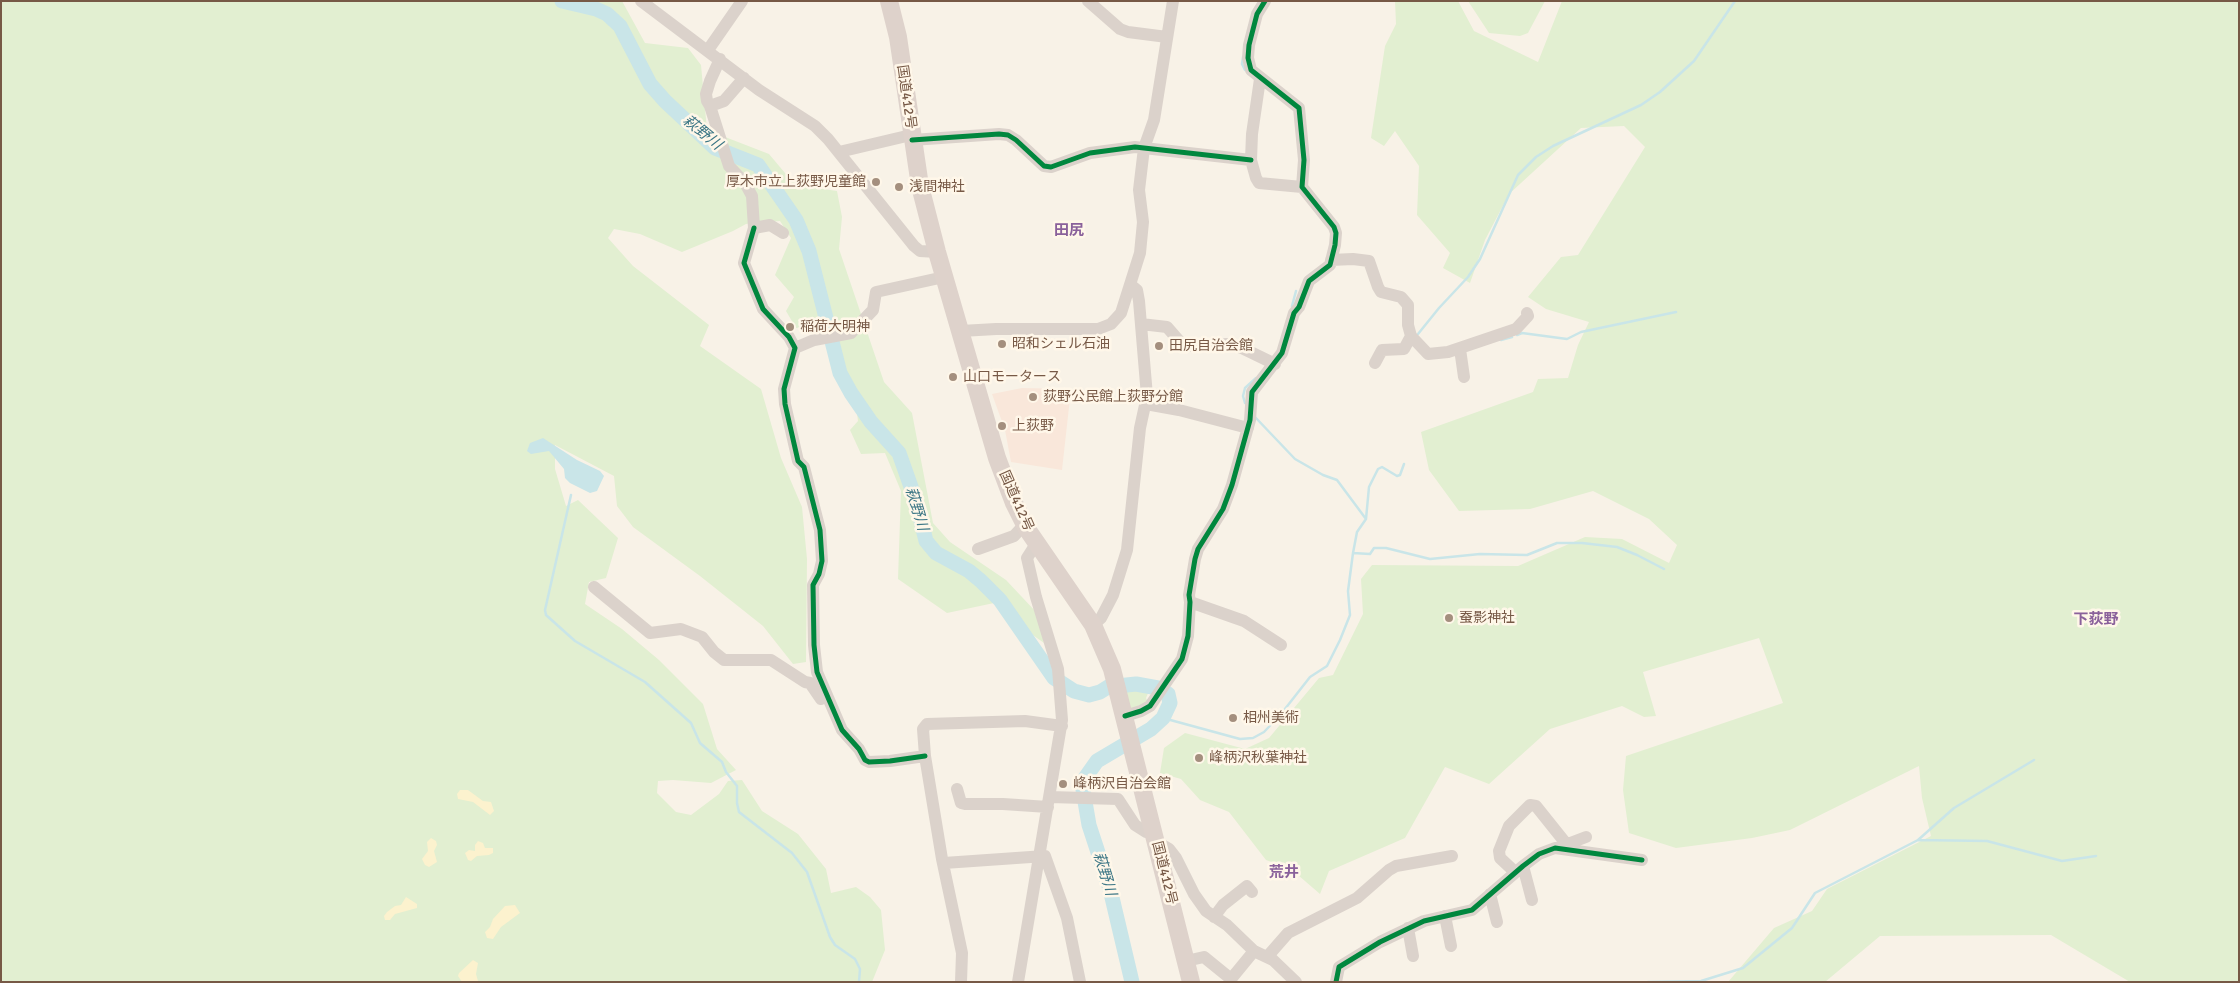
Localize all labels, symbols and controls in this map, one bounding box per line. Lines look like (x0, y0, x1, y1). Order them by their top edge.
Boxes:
street label: 国道412号 (893, 64, 919, 130)
water label: 萩野川 (679, 112, 725, 154)
place label: 厚木市立上荻野児童館 (726, 174, 866, 190)
marker: 厚木市立上荻野児童館 (870, 176, 882, 188)
place label: 浅間神社 (909, 179, 965, 195)
marker: 浅間神社 (893, 181, 905, 193)
district label: 田尻 (1054, 222, 1084, 240)
place label: 稲荷大明神 (800, 319, 870, 335)
marker: 稲荷大明神 (784, 321, 796, 333)
place label: 昭和シェル石油 (1012, 336, 1110, 352)
marker: 昭和シェル石油 (996, 338, 1008, 350)
place label: 田尻自治会館 (1169, 338, 1253, 354)
marker: 田尻自治会館 (1153, 340, 1165, 352)
place label: 山口モータース (963, 369, 1061, 385)
marker: 山口モータース (947, 371, 959, 383)
place label: 荻野公民館上荻野分館 (1043, 389, 1183, 405)
marker: 荻野公民館上荻野分館 (1027, 391, 1039, 403)
place label: 上荻野 (1012, 418, 1054, 434)
marker: 上荻野 (996, 420, 1008, 432)
street label: 国道412号 (995, 468, 1037, 534)
water label: 萩野川 (901, 485, 931, 533)
place label: 蚕影神社 (1459, 610, 1515, 626)
district label: 下荻野 (2074, 611, 2118, 629)
marker: 蚕影神社 (1443, 612, 1455, 624)
place label: 相州美術 (1243, 710, 1299, 726)
marker: 相州美術 (1227, 712, 1239, 724)
place label: 峰柄沢秋葉神社 (1209, 750, 1307, 766)
marker: 峰柄沢秋葉神社 (1193, 752, 1205, 764)
place label: 峰柄沢自治会館 (1073, 776, 1171, 792)
marker: 峰柄沢自治会館 (1057, 778, 1069, 790)
street label: 国道412号 (1148, 840, 1180, 906)
water label: 萩野川 (1089, 850, 1119, 898)
district label: 荒井 (1269, 864, 1299, 882)

